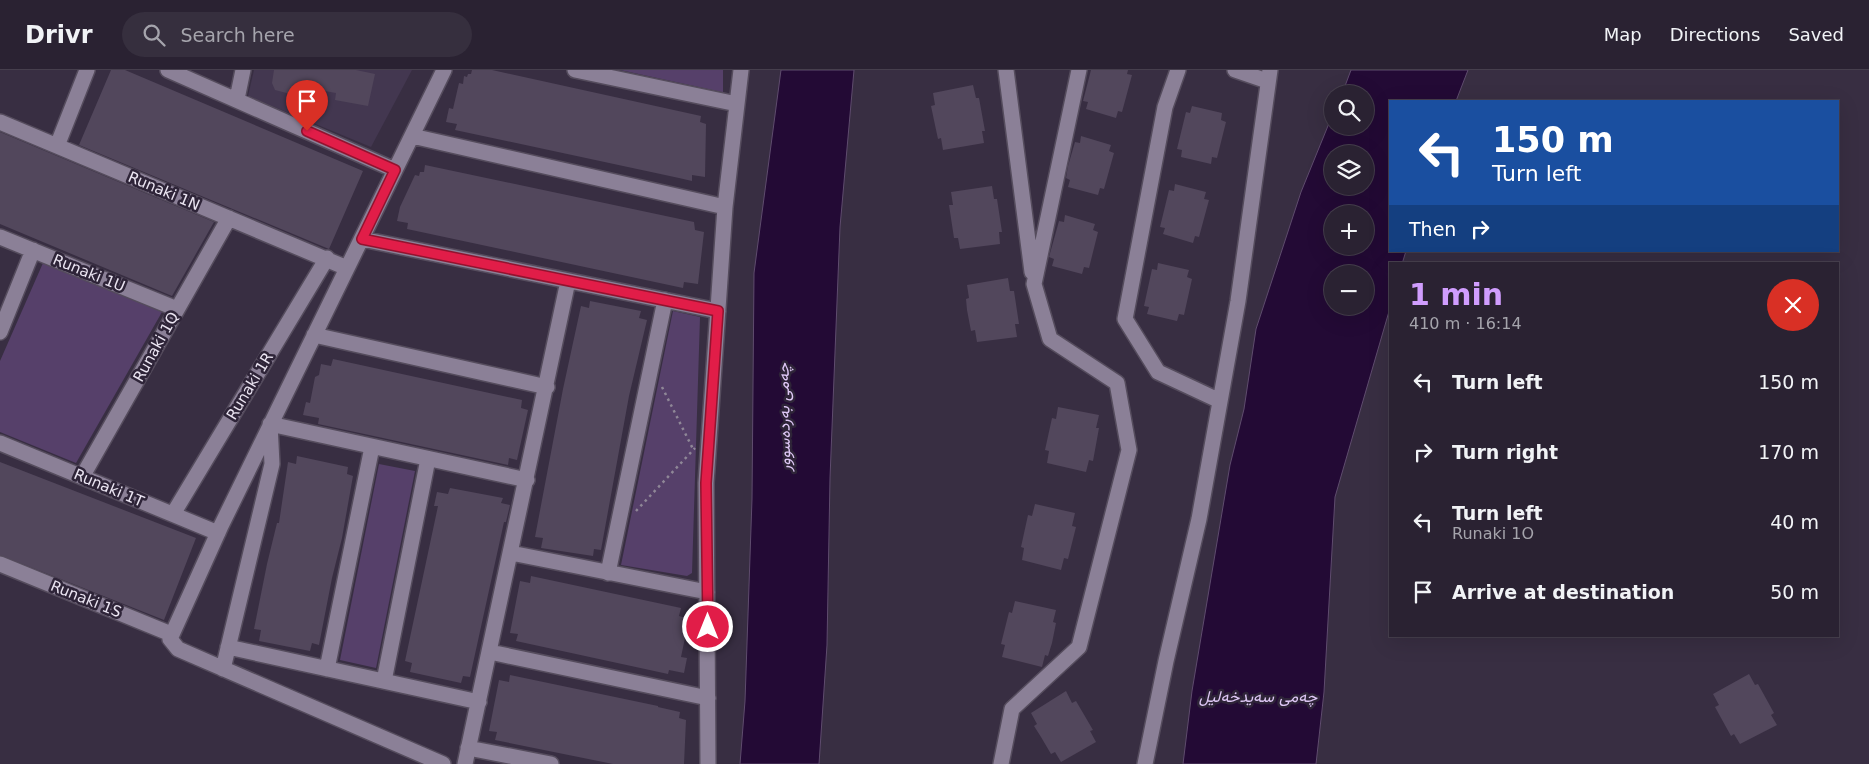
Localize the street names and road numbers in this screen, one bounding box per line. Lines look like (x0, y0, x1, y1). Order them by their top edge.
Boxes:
street label: Runaki 1N (125, 168, 203, 214)
street label: Runaki 1U (50, 250, 128, 296)
street label: Runaki 1Q (129, 309, 183, 385)
street label: Runaki 1R (223, 349, 277, 423)
street label: Runaki 1T (71, 465, 147, 511)
street label: Runaki 1S (48, 577, 124, 621)

